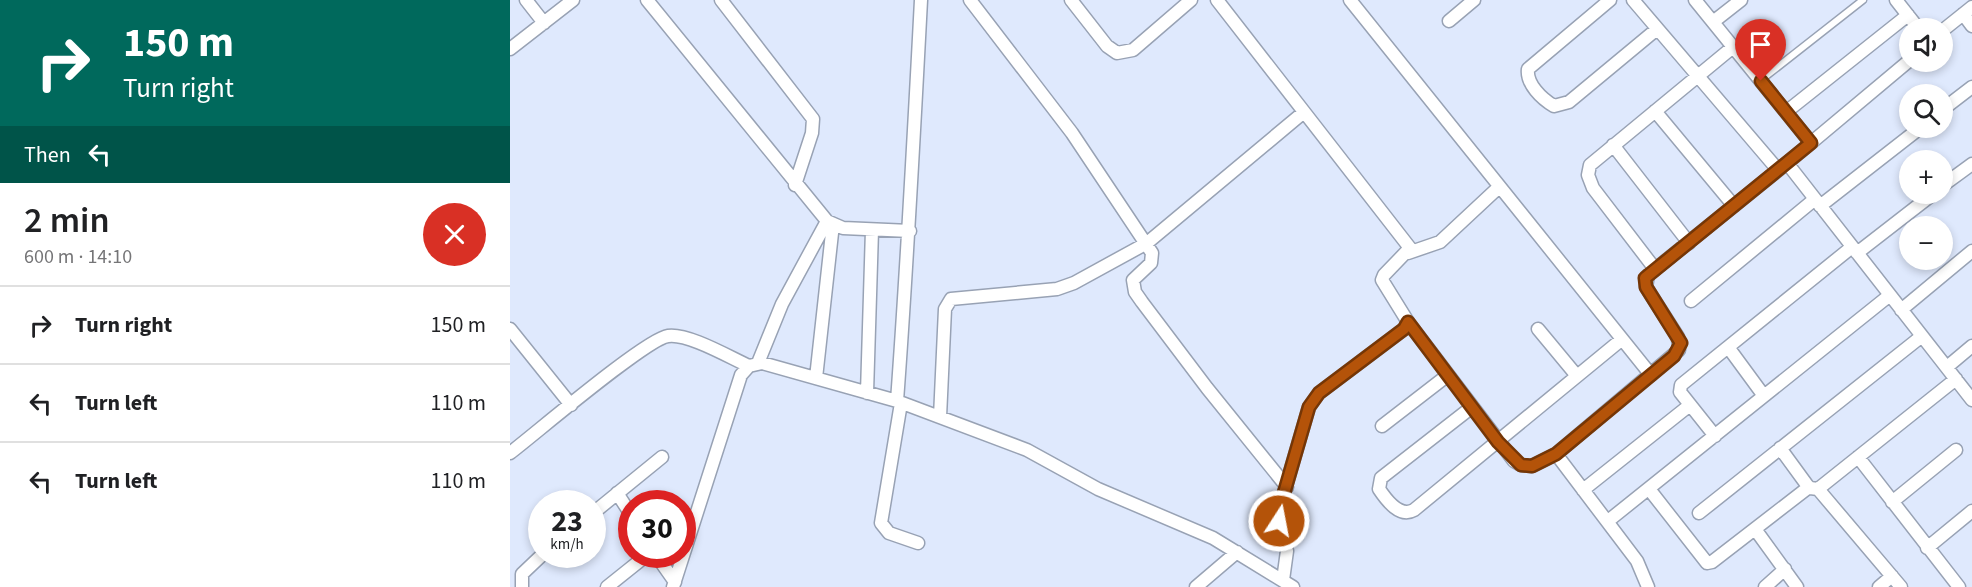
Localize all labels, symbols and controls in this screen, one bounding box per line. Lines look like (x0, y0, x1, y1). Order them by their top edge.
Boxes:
text: 150 m (123, 13, 234, 73)
map controls (1899, 18, 1953, 270)
button: sound (1899, 18, 1953, 72)
pin (1735, 19, 1786, 81)
icon: right (24, 24, 102, 102)
icon: arrive (1744, 28, 1777, 61)
text: Turn right (123, 69, 234, 108)
button: search (1899, 84, 1953, 138)
icon: left (83, 138, 116, 171)
text: Then (24, 139, 71, 171)
button: + (1899, 150, 1953, 204)
text: 2 min (24, 195, 110, 246)
button: close (423, 203, 486, 266)
button: − (1899, 216, 1953, 270)
text: 600 m · 14:10 (24, 243, 132, 271)
icon: right (24, 309, 57, 342)
text: Turn right (75, 309, 172, 341)
text: 150 m (431, 309, 486, 341)
icon: left (24, 387, 57, 420)
text: Turn left (75, 387, 157, 419)
text: 110 m (431, 387, 486, 419)
icon: left (24, 465, 57, 498)
text: Turn left (75, 465, 157, 497)
text: 110 m (431, 465, 486, 497)
position arrow (1247, 489, 1311, 553)
speed limit sign: 30 (618, 490, 696, 568)
text: 23 (551, 500, 583, 543)
text: km/h (550, 534, 584, 555)

